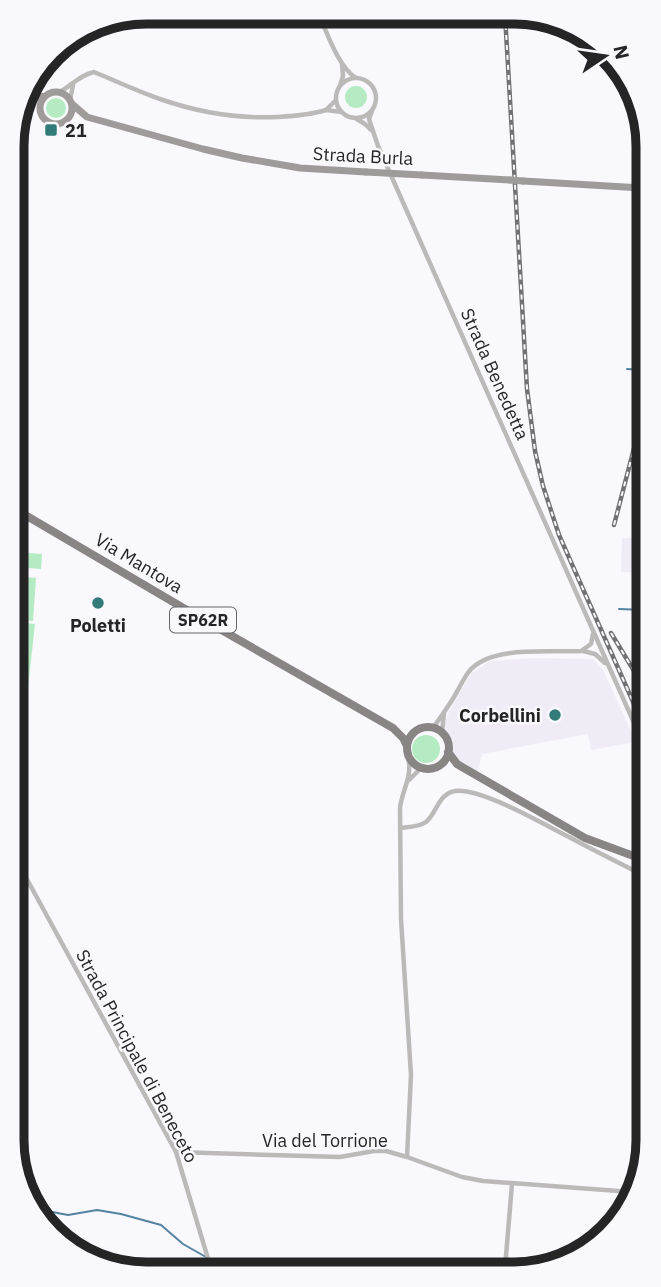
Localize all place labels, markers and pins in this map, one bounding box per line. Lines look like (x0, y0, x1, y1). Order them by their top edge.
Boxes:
place label: 21 (65, 119, 87, 142)
marker: 21 (43, 122, 59, 138)
marker: Poletti (90, 595, 106, 611)
place label: Poletti (70, 614, 126, 637)
place label: Corbellini (459, 704, 541, 727)
marker: Corbellini (547, 707, 563, 723)

